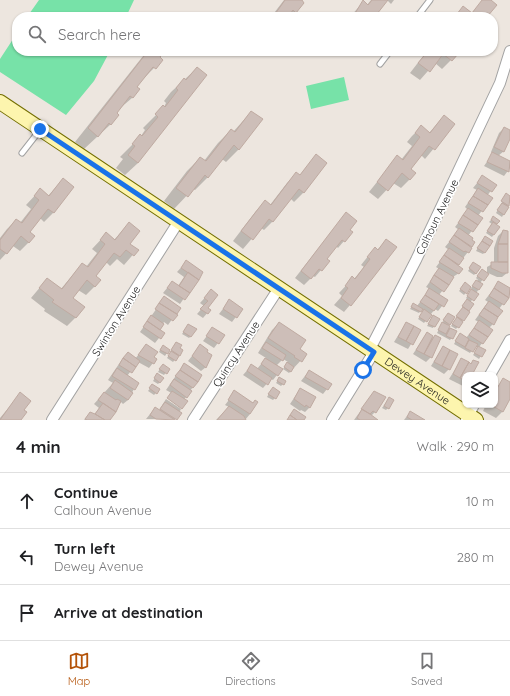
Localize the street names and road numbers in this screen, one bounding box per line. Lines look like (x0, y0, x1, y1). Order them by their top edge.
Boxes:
street label: Calhoun Avenue (413, 177, 461, 257)
street label: Swinton Avenue (89, 283, 143, 359)
street label: Quincy Avenue (209, 318, 263, 390)
street label: Dewey Avenue (382, 354, 453, 408)

